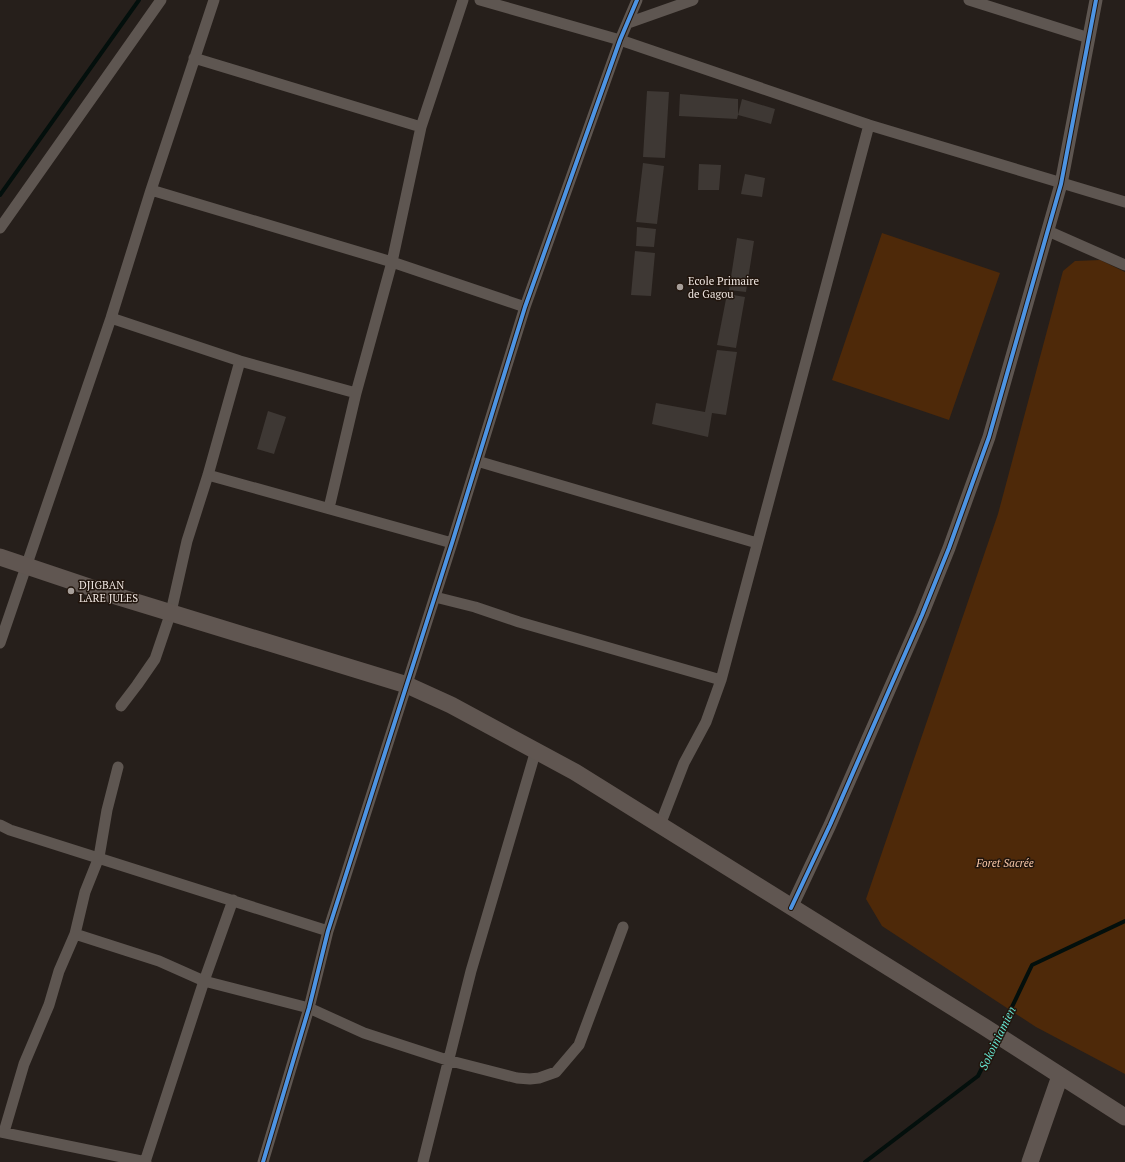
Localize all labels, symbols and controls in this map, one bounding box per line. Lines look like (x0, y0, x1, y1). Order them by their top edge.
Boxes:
place label: Ecole Primaire de Gagou (688, 274, 760, 301)
marker: Ecole Primaire de Gagou (675, 282, 685, 292)
place label: DJIGBAN LARE JULES (79, 578, 138, 605)
marker: DJIGBAN LARE JULES (66, 586, 76, 596)
park label: Foret Sacrée (975, 856, 1034, 870)
water label: Sokoiniamien (975, 1004, 1019, 1072)

